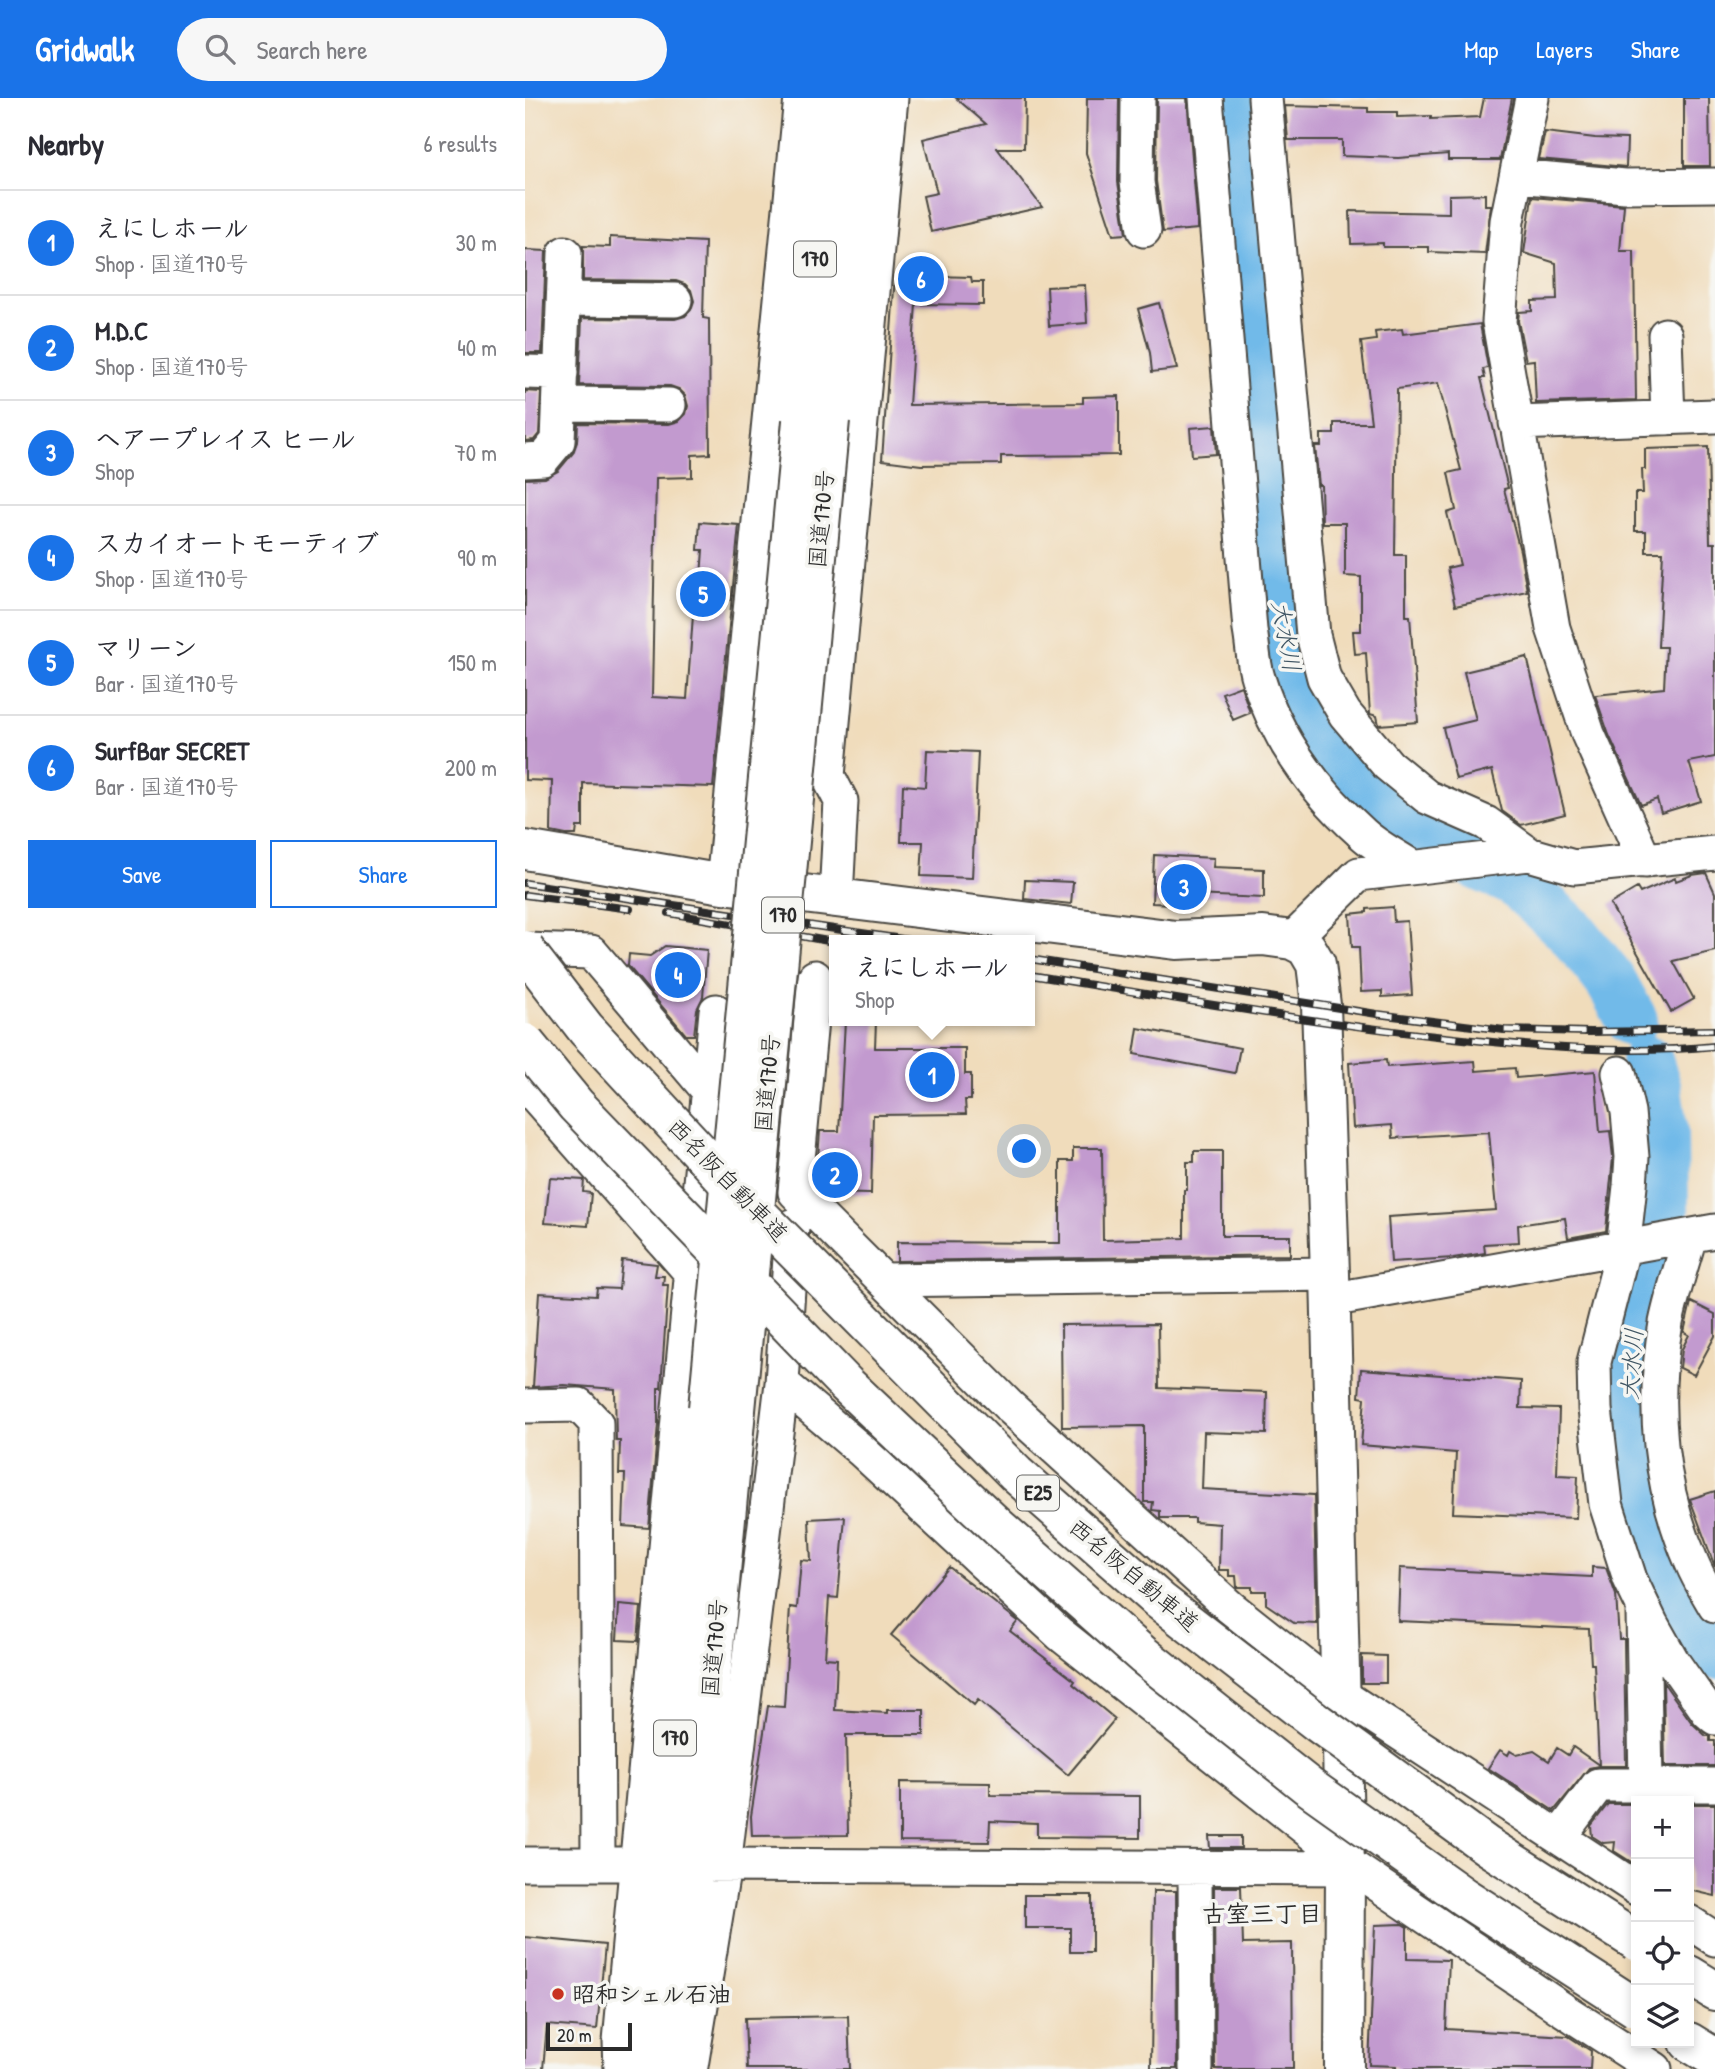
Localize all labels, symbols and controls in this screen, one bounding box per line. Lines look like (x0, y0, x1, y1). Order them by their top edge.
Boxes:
search box (177, 18, 667, 81)
text: Gridwalk (35, 27, 135, 71)
icon: search (201, 30, 239, 68)
text: Search here (257, 32, 368, 67)
text: Map (1464, 33, 1498, 65)
text: Layers (1536, 33, 1593, 65)
text: Share (1631, 33, 1680, 65)
text: Nearby (28, 124, 104, 164)
text: 6 results (424, 128, 497, 159)
text: えにしホール (95, 210, 249, 245)
text: 1 (47, 227, 55, 258)
text: 30 m (455, 227, 497, 258)
road number: 170 (794, 242, 836, 276)
text: Shop · 国道170号 (95, 248, 249, 279)
pin: 6 (898, 253, 944, 305)
text: M.D.C (95, 313, 148, 348)
text: 2 (46, 332, 56, 363)
text: 40 m (457, 332, 497, 363)
text: Shop · 国道170号 (95, 351, 249, 382)
text: ヘアープレイス ヒール (95, 421, 356, 456)
text: 3 (46, 437, 56, 468)
text: 70 m (454, 437, 497, 468)
text: Shop (95, 456, 134, 487)
street label: 国道170号 (801, 468, 840, 570)
text: スカイオートモーティブ (95, 525, 379, 560)
text: 4 (47, 542, 55, 573)
text: 90 m (457, 542, 497, 573)
text: Shop · 国道170号 (95, 563, 249, 594)
pin: 5 (680, 568, 726, 620)
water label: 大水川 (1265, 598, 1309, 674)
text: マリーン (95, 630, 197, 665)
text: 5 (46, 647, 56, 678)
text: 150 m (448, 647, 497, 678)
text: Bar · 国道170号 (95, 668, 239, 699)
text: SurfBar SECRET (95, 733, 249, 768)
text: 6 (46, 752, 56, 783)
text: 200 m (445, 752, 497, 783)
text: Bar · 国道170号 (95, 771, 239, 802)
button: Save (28, 840, 256, 908)
button: Share (270, 840, 497, 908)
pin: 3 (1161, 861, 1207, 913)
road number: 170 (762, 898, 804, 932)
popup (829, 935, 1035, 1026)
pin: 4 (655, 949, 701, 1001)
text: えにしホール (855, 949, 1009, 984)
text: Shop (855, 984, 894, 1015)
street label: 国道170号 (747, 1032, 786, 1134)
pin: 1 (909, 1049, 955, 1101)
street label: 西名阪自動車道 (661, 1111, 795, 1248)
your location (1007, 1134, 1041, 1168)
pin: 2 (812, 1149, 858, 1201)
water label: 大水川 (1613, 1327, 1649, 1401)
road number: E25 (1017, 1476, 1059, 1510)
street label: 西名阪自動車道 (1063, 1511, 1206, 1638)
street label: 国道170号 (694, 1597, 733, 1699)
road number: 170 (654, 1720, 696, 1756)
map controls (1631, 1796, 1694, 2048)
button: + (1631, 1796, 1694, 1859)
button: − (1631, 1859, 1694, 1922)
district label: 古室三丁目 (1202, 1897, 1322, 1929)
button: locate (1631, 1922, 1694, 1985)
place label: 昭和シェル石油 (572, 1978, 731, 2009)
button: layers (1631, 1985, 1694, 2048)
marker: 昭和シェル石油 (550, 1986, 566, 2002)
scale bar (546, 2020, 632, 2052)
text: 20 m (557, 2022, 592, 2048)

